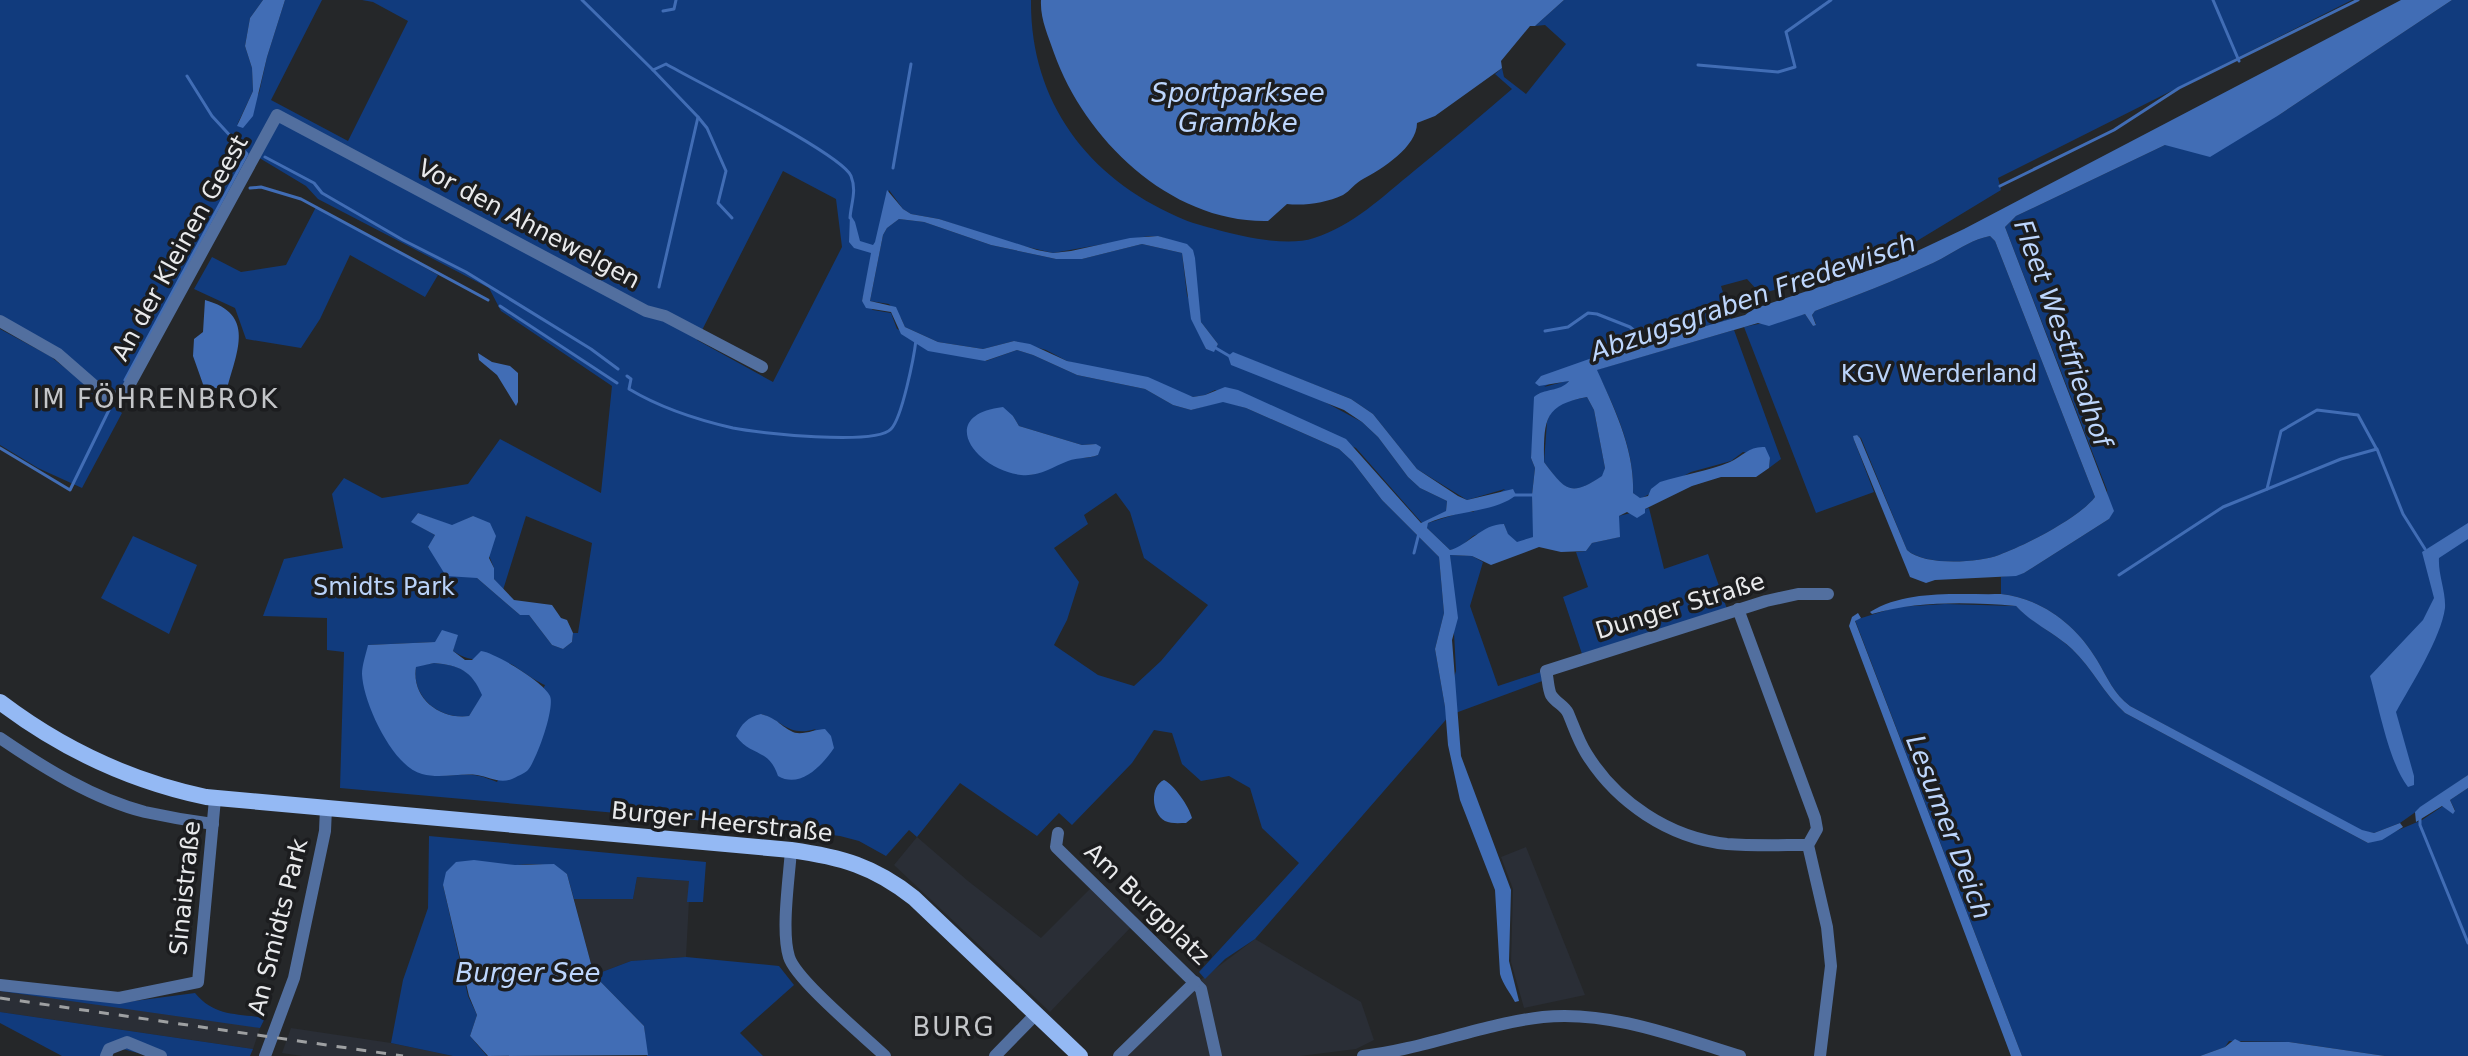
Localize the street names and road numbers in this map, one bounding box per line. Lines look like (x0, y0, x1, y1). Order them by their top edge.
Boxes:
street label: An der Kleinen Geest (106, 130, 254, 366)
street label: Vor den Ahnewelgen (413, 154, 645, 294)
street label: Dunger Straße (1592, 567, 1768, 645)
street label: Burger Heerstraße (610, 796, 834, 848)
street label: Sinaistraße (164, 819, 206, 957)
street label: An Smidts Park (242, 836, 314, 1018)
street label: Am Burgplatz (1079, 838, 1215, 970)

